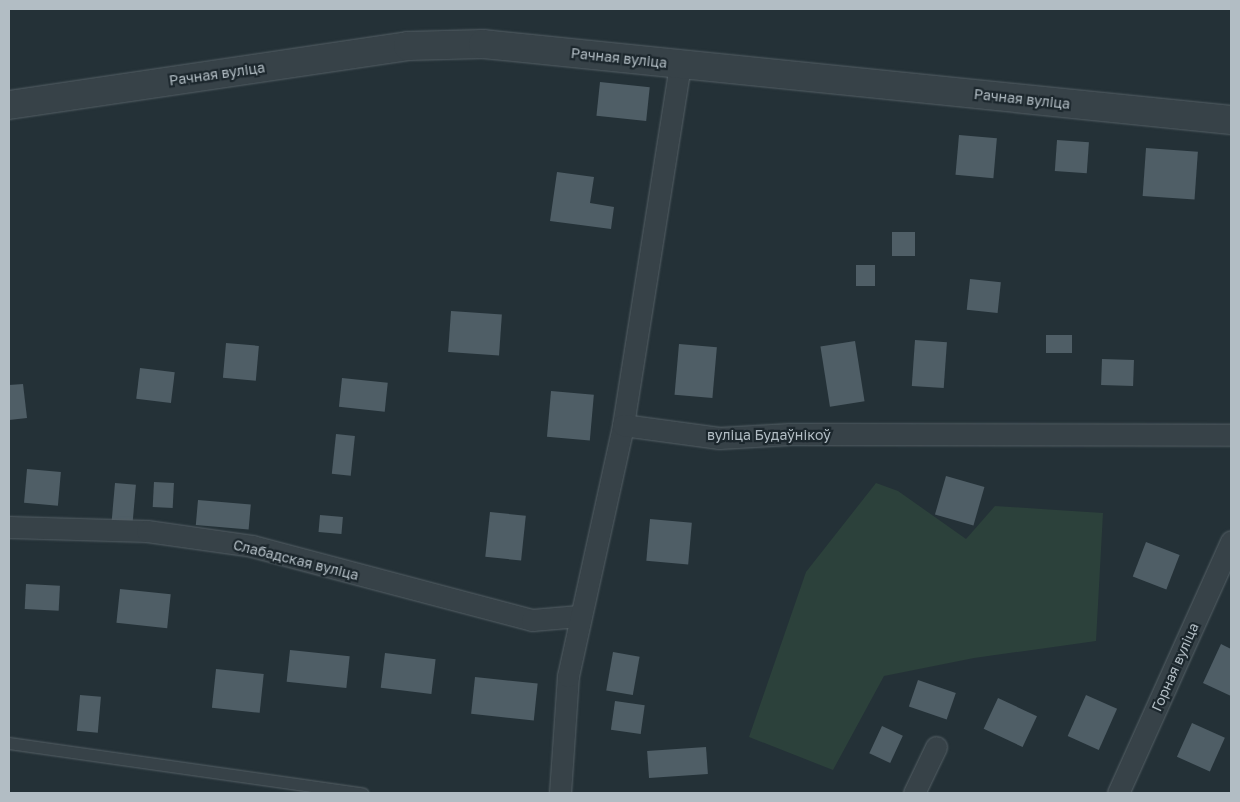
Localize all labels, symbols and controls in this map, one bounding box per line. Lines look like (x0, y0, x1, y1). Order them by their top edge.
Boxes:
street label: Рачная вуліца (570, 45, 668, 71)
street label: Рачная вуліца (168, 59, 266, 89)
street label: Рачная вуліца (973, 86, 1071, 112)
street label: вуліца Будаўнікоў (707, 427, 831, 443)
street label: Слабадская вуліца (232, 536, 360, 584)
street label: Горная вуліца (1148, 620, 1202, 714)

